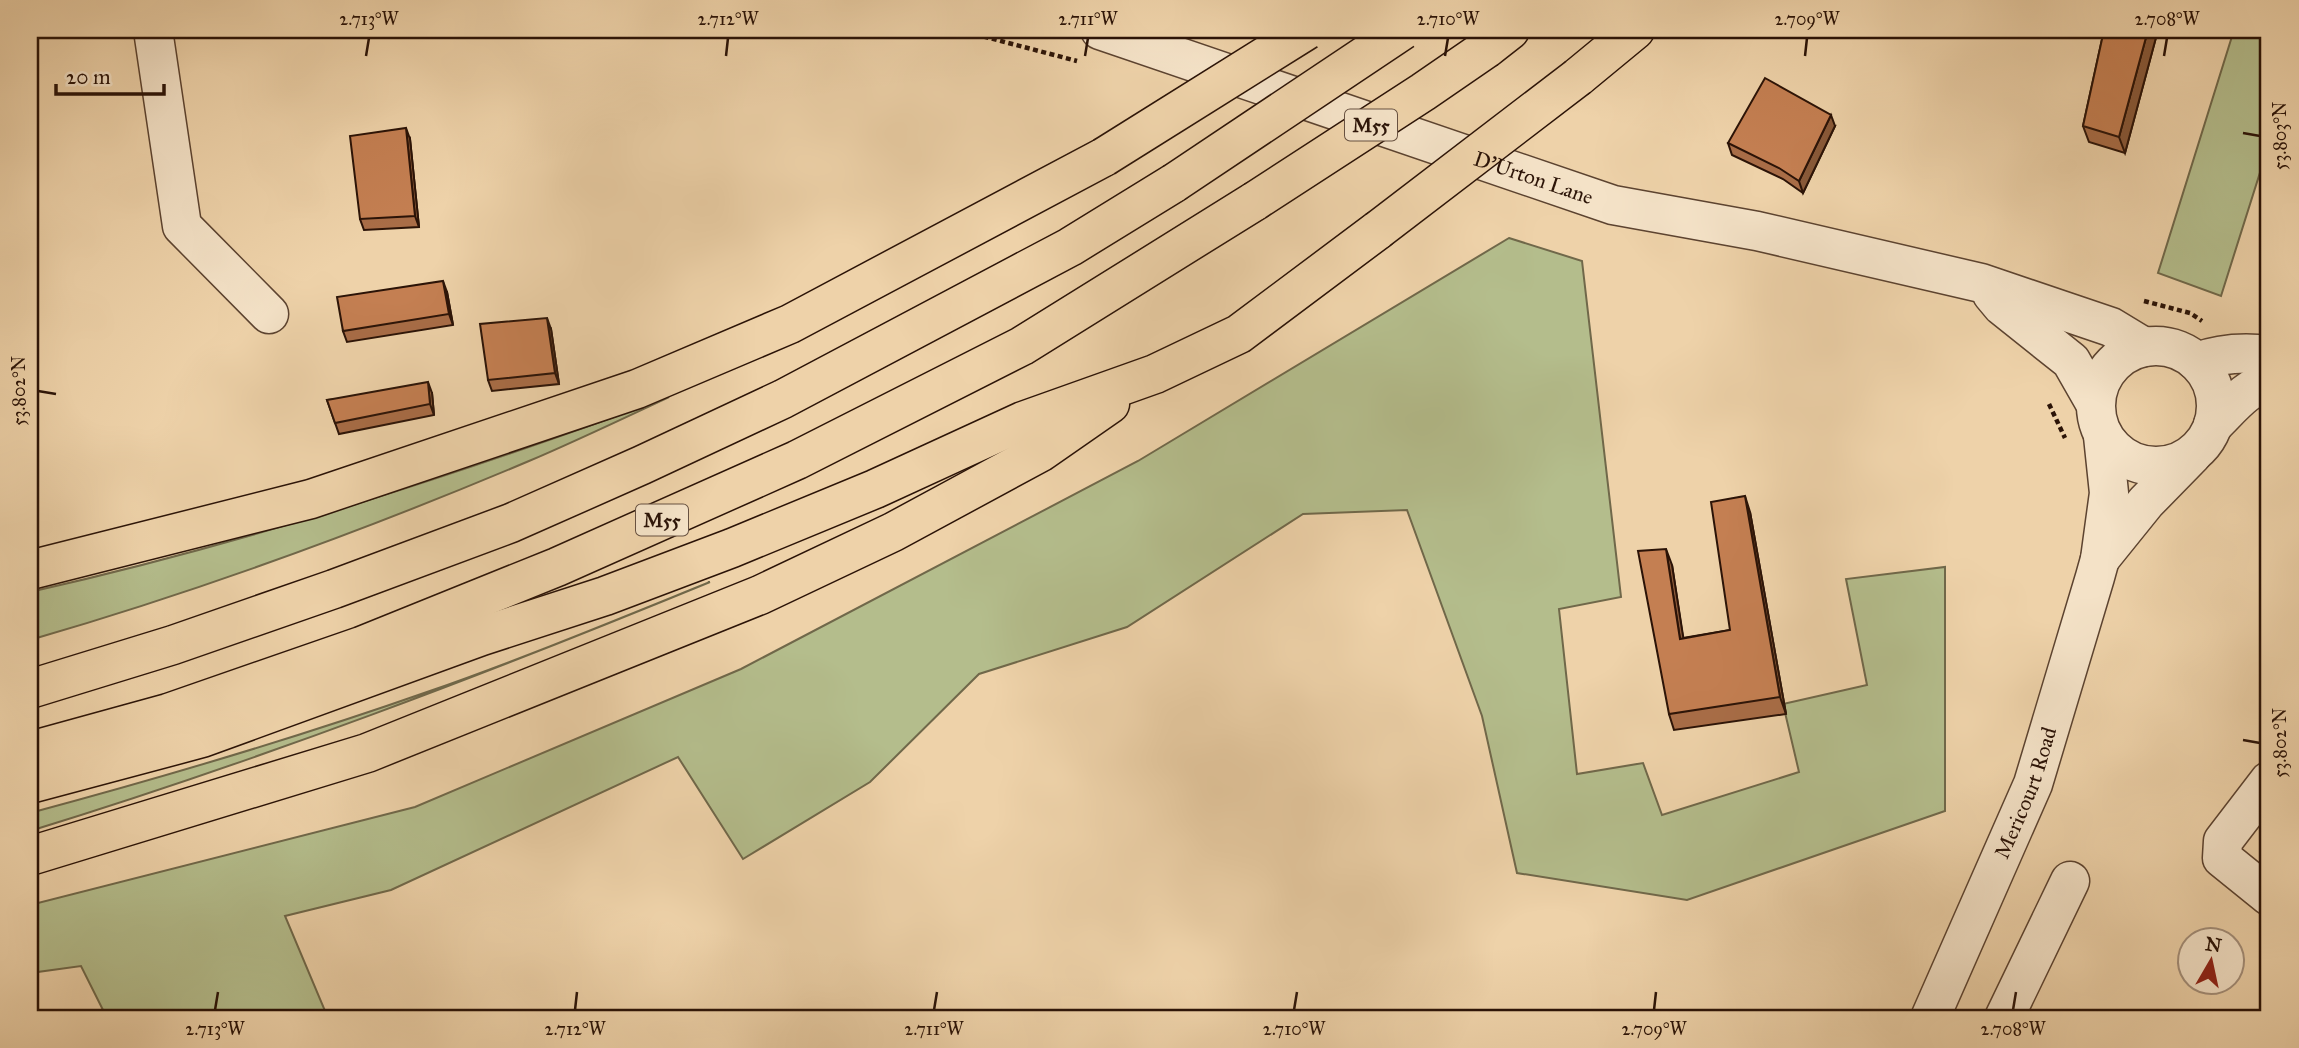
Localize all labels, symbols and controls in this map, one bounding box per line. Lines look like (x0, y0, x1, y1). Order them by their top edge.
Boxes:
text: 2.713°W (339, 8, 400, 30)
text: 2.712°W (697, 8, 759, 30)
text: 2.711°W (1058, 8, 1119, 30)
text: 2.710°W (1417, 8, 1480, 30)
text: 2.709°W (1774, 8, 1841, 30)
text: 2.708°W (2134, 8, 2200, 30)
scale bar (56, 52, 164, 96)
text: 20 m (66, 64, 111, 90)
text: 53.803°N (2269, 102, 2291, 170)
road number: M55 (1345, 110, 1397, 140)
street label: D'Urton Lane (1470, 145, 1597, 210)
text: 53.802°N (8, 356, 30, 426)
road number: M55 (636, 505, 688, 536)
text: 53.802°N (2269, 708, 2291, 778)
street label: Mericourt Road (1989, 723, 2062, 863)
north arrow (2176, 926, 2246, 996)
text: N (2204, 932, 2223, 957)
text: 2.713°W (185, 1018, 246, 1040)
text: 2.712°W (544, 1018, 606, 1040)
text: 2.711°W (904, 1018, 965, 1040)
text: 2.710°W (1263, 1018, 1326, 1040)
text: 2.709°W (1621, 1018, 1688, 1040)
text: 2.708°W (1980, 1018, 2046, 1040)

